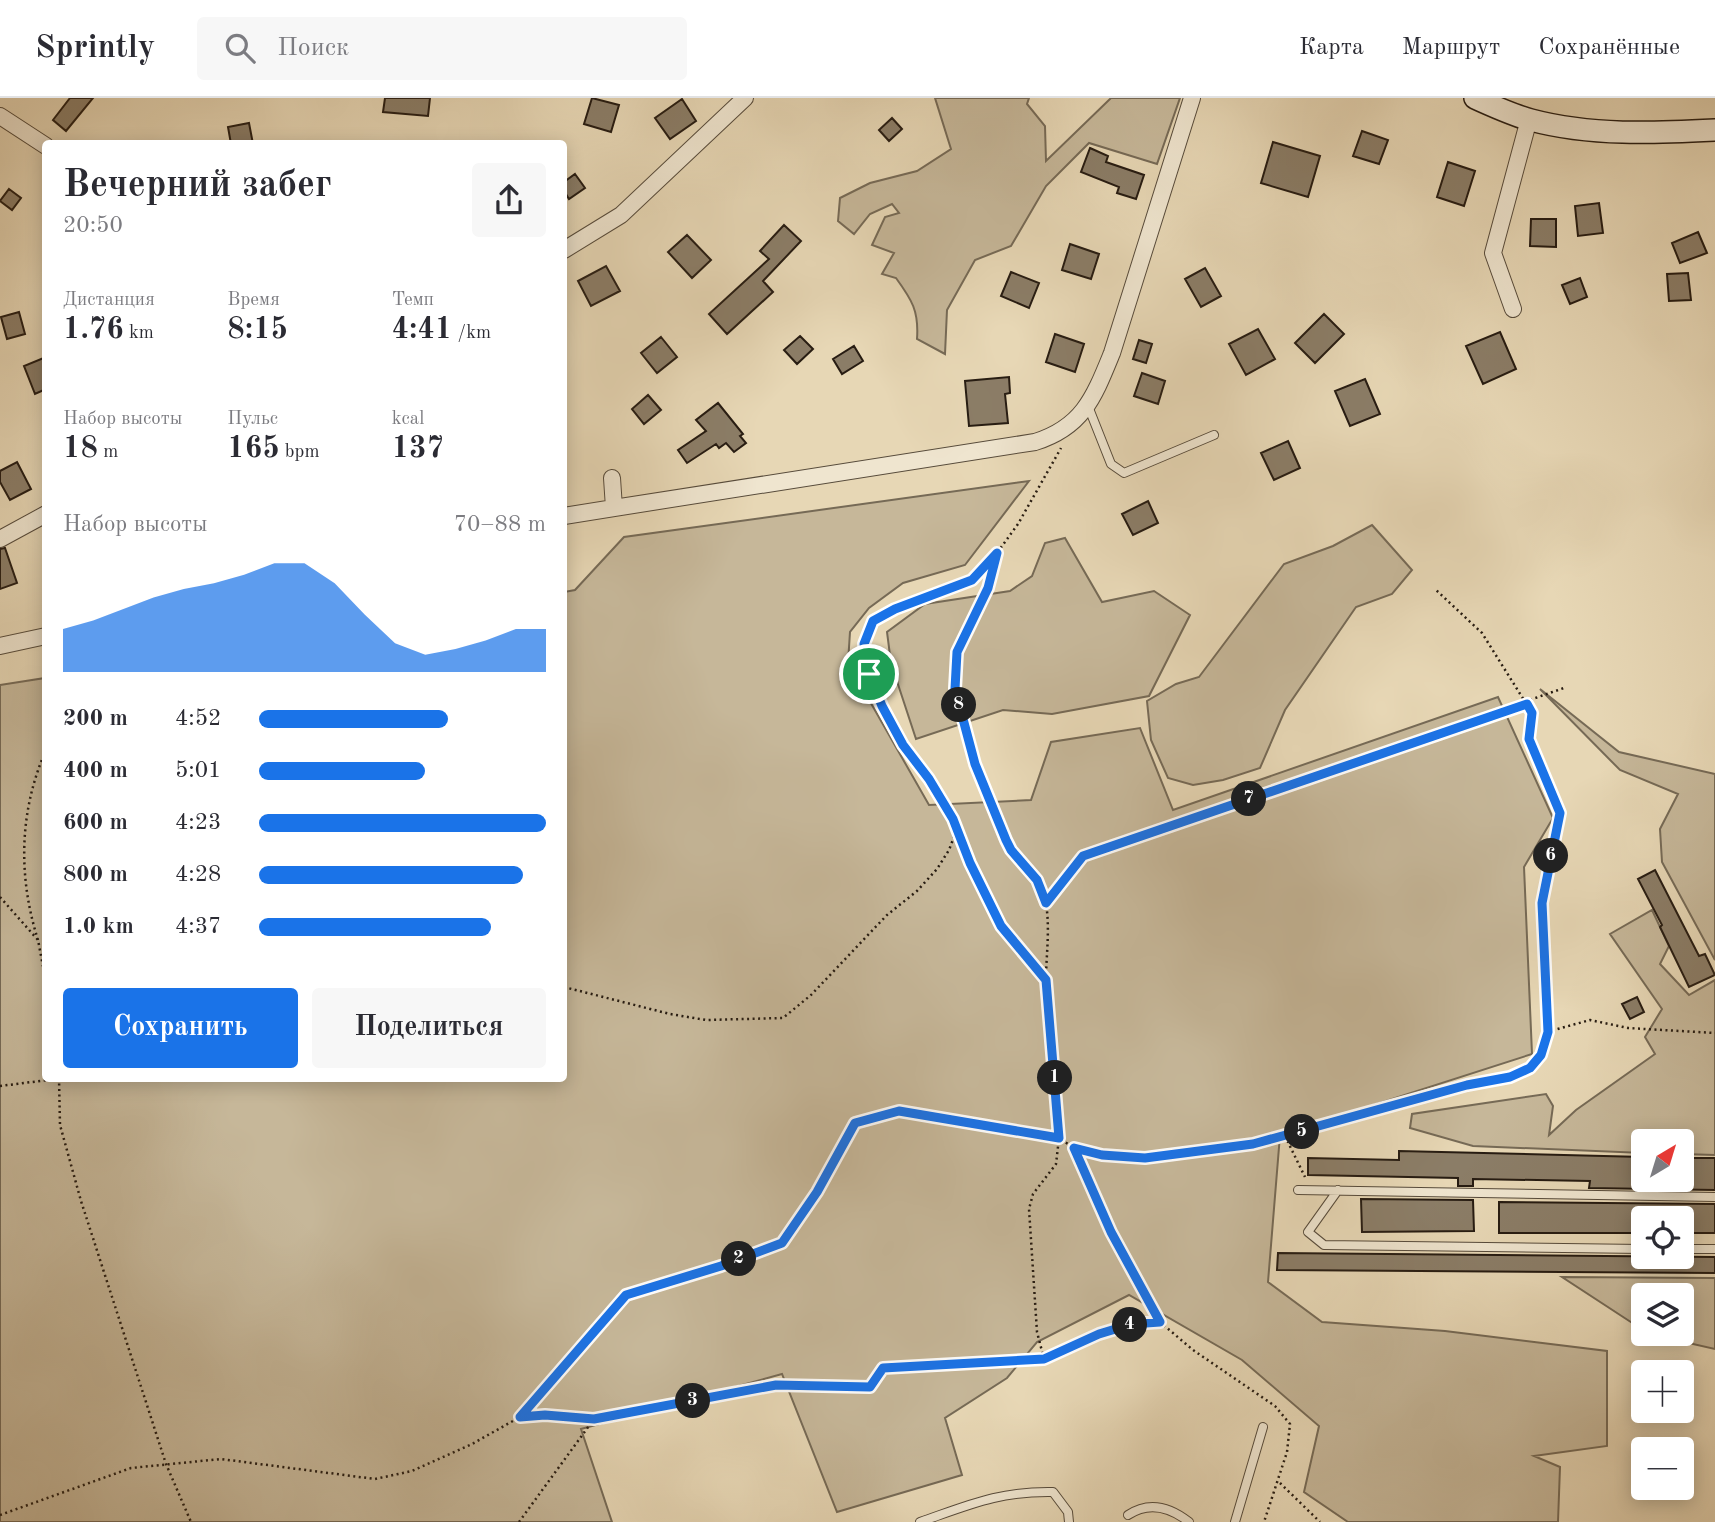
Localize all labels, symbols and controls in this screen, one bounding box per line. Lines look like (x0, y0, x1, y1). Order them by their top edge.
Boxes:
search box (197, 17, 687, 80)
icon: search (221, 29, 259, 67)
text: Sprintly (35, 32, 155, 65)
text: Поиск (277, 35, 349, 61)
text: Карта (1299, 36, 1364, 60)
text: Маршрут (1402, 36, 1500, 60)
text: Сохранённые (1538, 36, 1680, 60)
button: share (472, 163, 546, 237)
text: Вечерний забег (63, 167, 332, 205)
text: 20:50 (63, 214, 123, 237)
text: Дистанция (63, 291, 155, 310)
text: Время (227, 291, 280, 310)
text: Темп (392, 291, 434, 310)
text: 1.76 (63, 315, 124, 345)
text: 8:15 (227, 315, 288, 345)
text: 4:41 (392, 315, 452, 345)
text: km (124, 324, 154, 343)
text: /km (452, 324, 491, 343)
text: Набор высоты (63, 410, 182, 429)
text: Пульс (227, 410, 278, 429)
text: kcal (392, 410, 424, 429)
text: 18 (63, 434, 98, 464)
text: 165 (227, 434, 280, 464)
text: 137 (392, 434, 444, 464)
text: m (98, 443, 118, 462)
text: bpm (280, 443, 320, 462)
text: Набор высоты (63, 513, 207, 536)
text: 70–88 m (454, 513, 546, 536)
pin (839, 644, 899, 704)
icon: arrive (850, 655, 888, 693)
pin: 8 (942, 688, 976, 722)
text: 8 (953, 695, 964, 714)
text: 200 m (63, 707, 128, 730)
text: 4:52 (175, 707, 221, 730)
text: 400 m (63, 759, 128, 782)
text: 5:01 (175, 759, 221, 782)
pin: 7 (1232, 782, 1266, 816)
text: 7 (1243, 789, 1254, 808)
text: 600 m (63, 811, 128, 834)
text: 4:23 (175, 811, 221, 834)
pin: 6 (1534, 838, 1568, 874)
text: 6 (1545, 846, 1556, 865)
text: 800 m (63, 863, 128, 886)
text: 4:28 (175, 863, 221, 886)
text: 1.0 km (63, 915, 134, 938)
text: 4:37 (175, 915, 221, 938)
button: Сохранить (63, 988, 298, 1068)
button: Поделиться (312, 988, 546, 1068)
pin: 1 (1038, 1060, 1072, 1096)
text: 1 (1049, 1068, 1060, 1087)
pin: 5 (1284, 1114, 1320, 1150)
text: 5 (1296, 1122, 1307, 1141)
north arrow (1631, 1129, 1694, 1192)
map controls (1631, 1129, 1694, 1500)
button: locate (1631, 1206, 1694, 1269)
pin: 2 (722, 1242, 756, 1276)
text: 2 (733, 1249, 744, 1268)
button: layers (1631, 1283, 1694, 1346)
pin: 4 (1112, 1308, 1148, 1342)
text: 4 (1124, 1315, 1135, 1334)
button: + (1631, 1360, 1694, 1423)
pin: 3 (676, 1384, 710, 1418)
text: 3 (687, 1391, 698, 1410)
button: − (1631, 1437, 1694, 1500)

